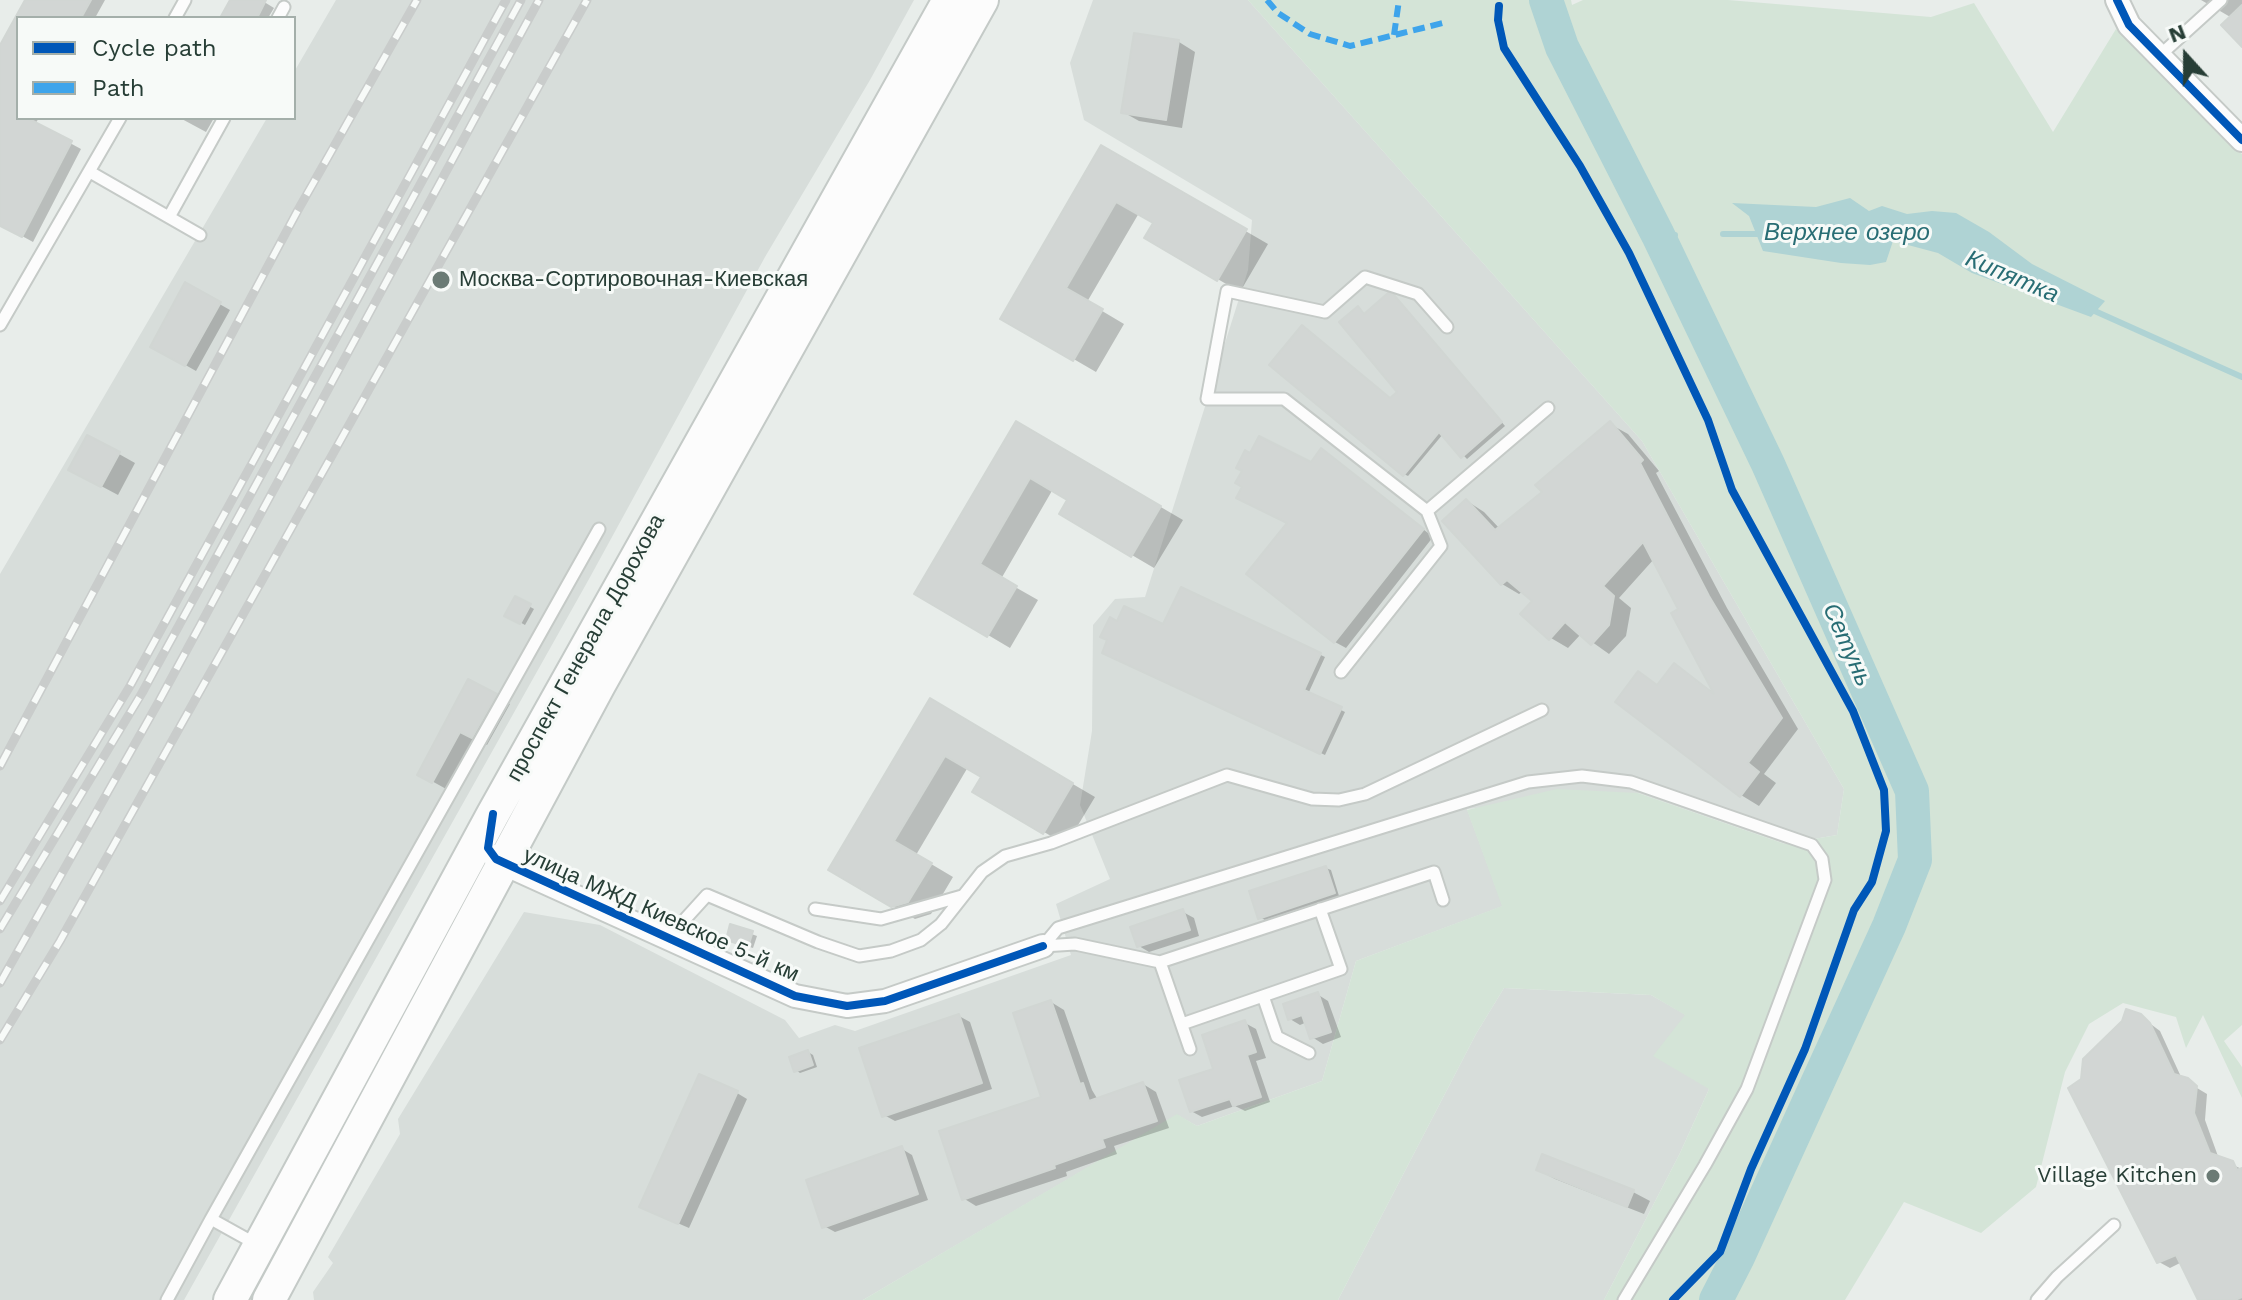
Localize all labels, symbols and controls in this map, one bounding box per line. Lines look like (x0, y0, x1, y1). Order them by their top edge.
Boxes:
legend (16, 16, 296, 120)
north arrow (2146, 16, 2226, 96)
text: N (2165, 19, 2189, 48)
text: Cycle path (92, 34, 217, 62)
text: Path (92, 74, 145, 102)
water label: Верхнее озеро (1764, 219, 1930, 247)
water label: Кипятка (1961, 245, 2063, 309)
place label: Москва-Сортировочная-Киевская (459, 267, 808, 293)
marker: Москва-Сортировочная-Киевская (430, 269, 452, 291)
street label: проспект Генерала Дорохова (501, 510, 671, 786)
water label: Сетунь (1816, 599, 1878, 691)
street label: улица МЖД Киевское 5-й км (519, 842, 803, 988)
place label: Village Kitchen (2037, 1163, 2197, 1189)
marker: Village Kitchen (2204, 1167, 2222, 1185)

